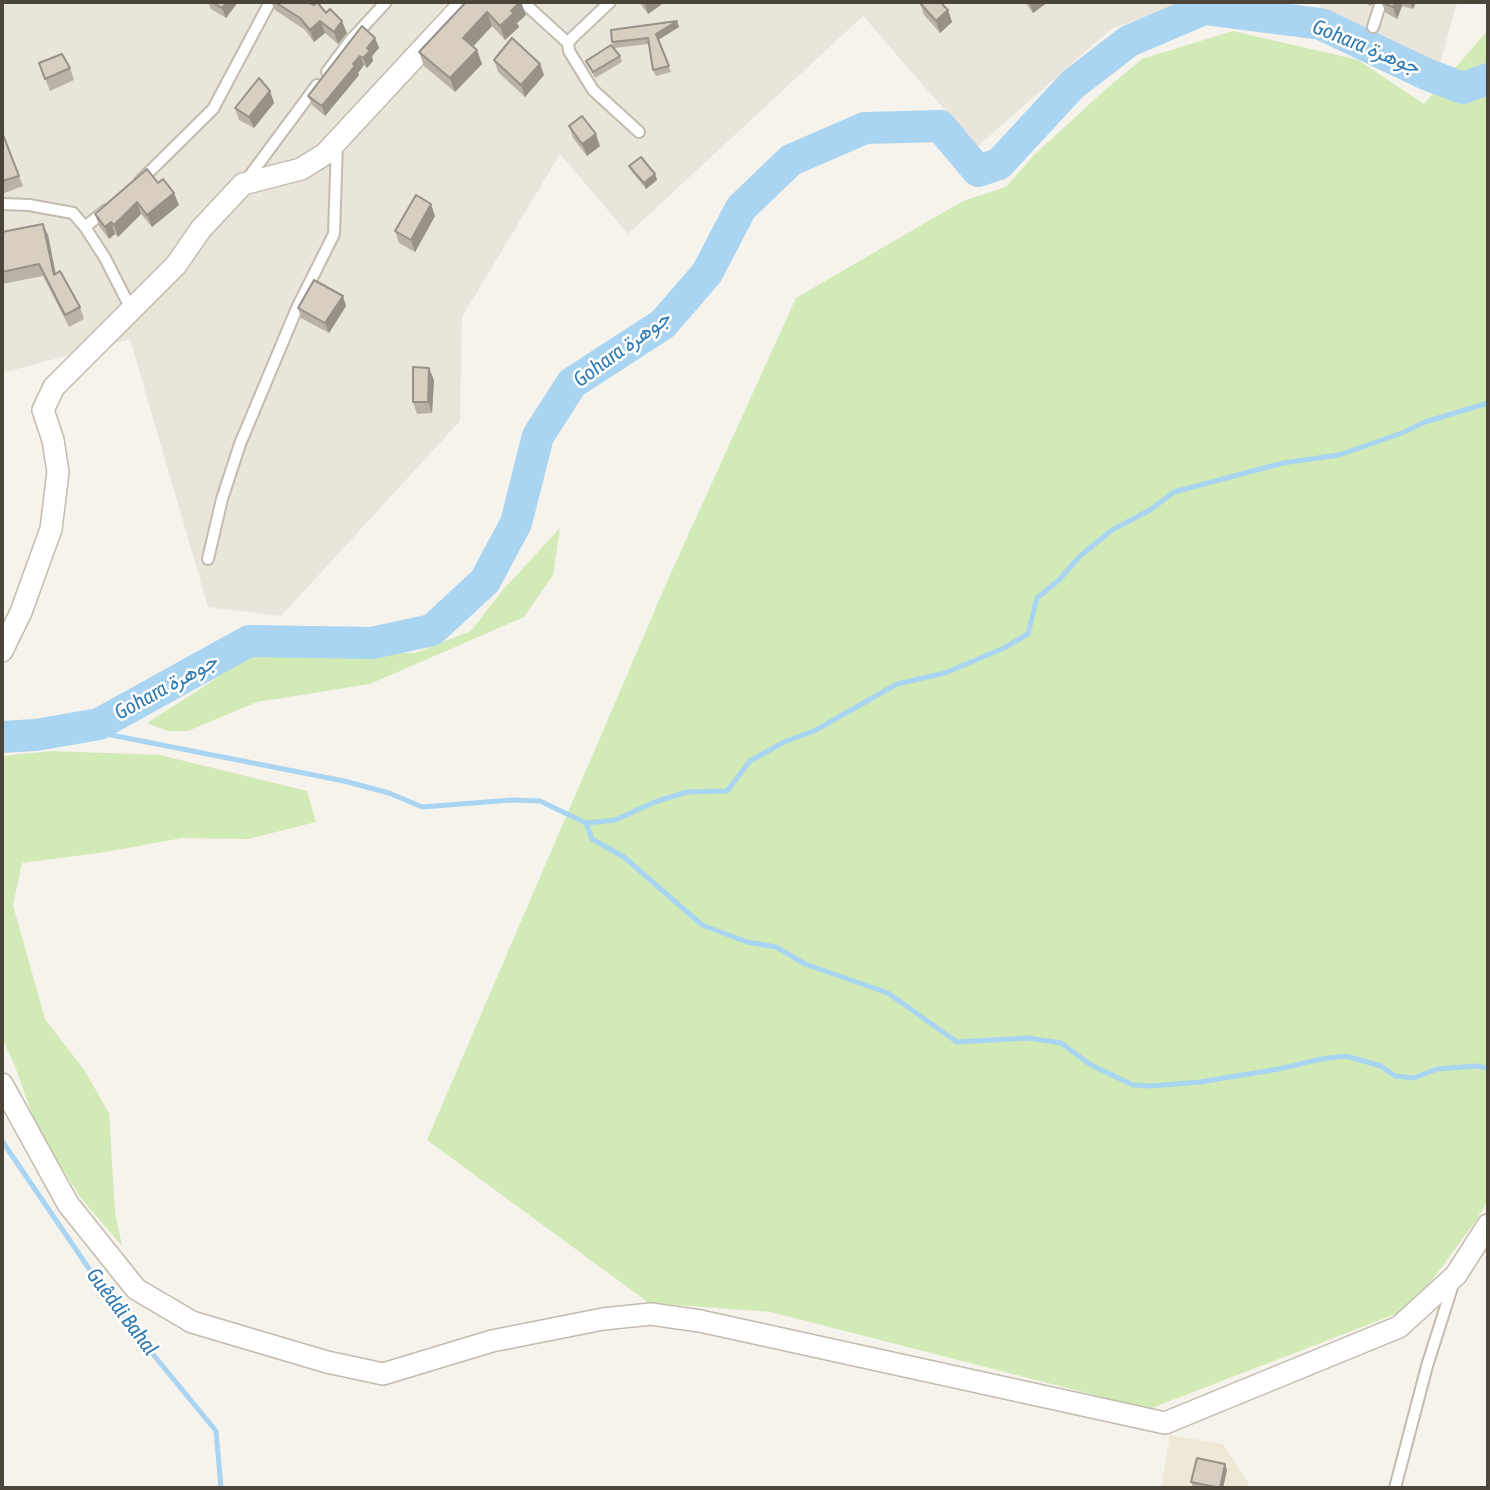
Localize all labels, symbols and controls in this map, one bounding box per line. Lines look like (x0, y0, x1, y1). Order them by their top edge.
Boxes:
water label: Gohara جوهرة (1309, 14, 1423, 80)
water label: Gohara جوهرة (569, 305, 675, 393)
water label: Gohara جوهرة (110, 648, 222, 726)
water label: Guêddi Bahal (81, 1263, 163, 1361)

